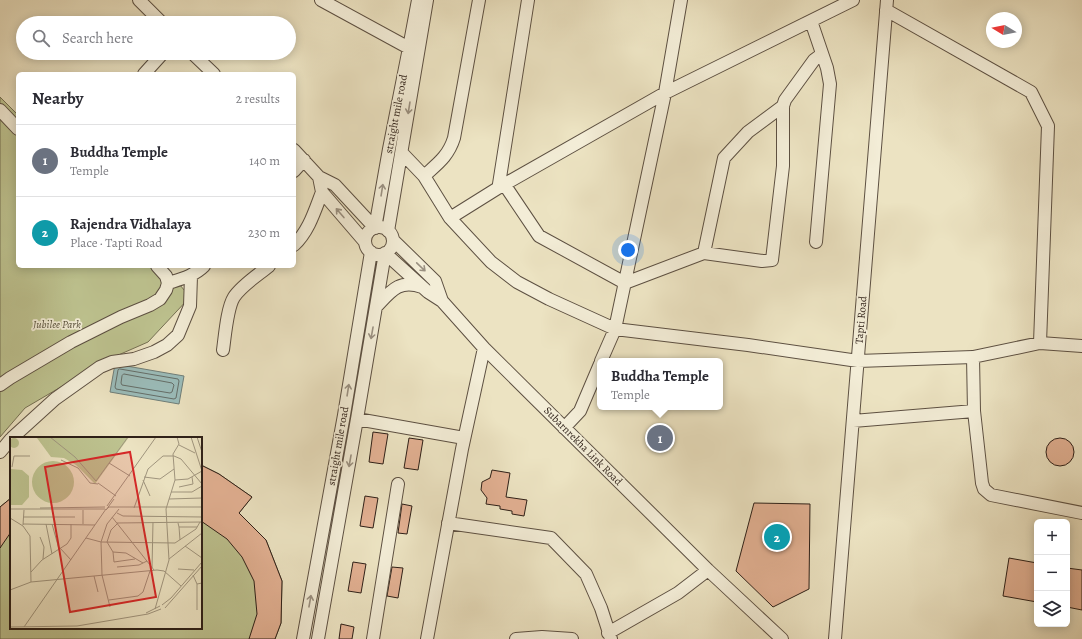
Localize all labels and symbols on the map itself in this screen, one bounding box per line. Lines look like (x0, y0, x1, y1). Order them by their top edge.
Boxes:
north arrow (986, 12, 1022, 48)
street label: straight mile road (381, 73, 411, 155)
one-way arrow (405, 101, 413, 114)
one-way arrow (378, 183, 386, 196)
one-way arrow (336, 208, 345, 218)
your location (618, 240, 638, 260)
one-way arrow (416, 262, 426, 272)
street label: Tapti Road (851, 295, 871, 345)
park label: Jubilee Park (32, 317, 81, 332)
one-way arrow (368, 326, 376, 339)
one-way arrow (344, 384, 352, 397)
street label: Subarnrekha Link Road (540, 403, 626, 489)
street label: straight mile road (324, 405, 352, 487)
pin: 1 (647, 423, 673, 453)
inset map (10, 437, 202, 629)
one-way arrow (346, 454, 354, 467)
pin: 2 (764, 522, 790, 552)
one-way arrow (306, 594, 314, 607)

